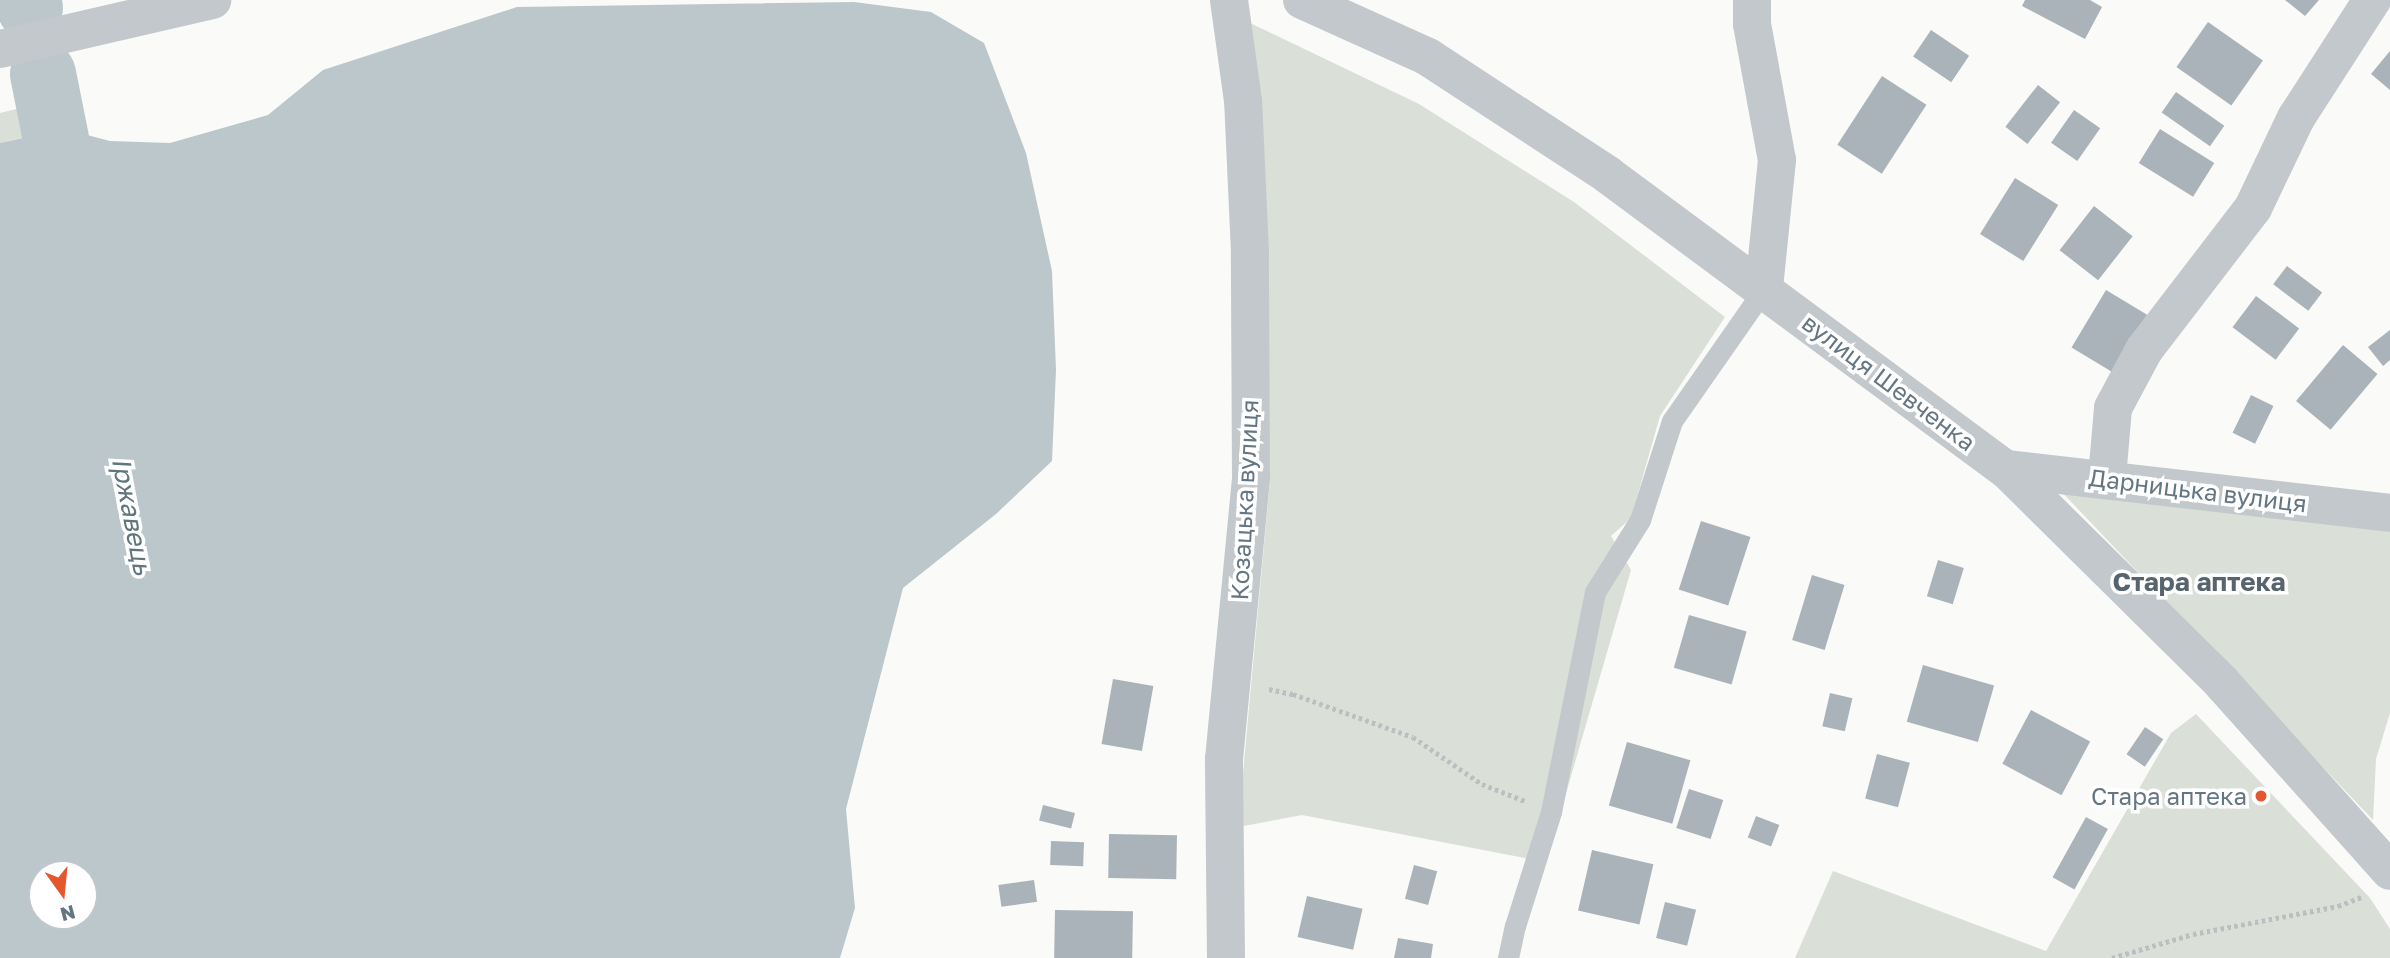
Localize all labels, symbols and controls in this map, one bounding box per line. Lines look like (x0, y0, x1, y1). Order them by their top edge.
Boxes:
street label: вулиця Шевченка (1797, 308, 1981, 456)
street label: Козацька вулиця (1224, 399, 1264, 601)
water label: Іржавець (105, 455, 159, 577)
street label: Дарницька вулиця (2087, 462, 2309, 518)
district label: Стара аптека (2112, 566, 2286, 598)
place label: Стара аптека (2091, 782, 2247, 810)
marker: Стара аптека (2253, 788, 2269, 804)
north arrow (28, 860, 98, 930)
text: N (58, 901, 78, 927)

